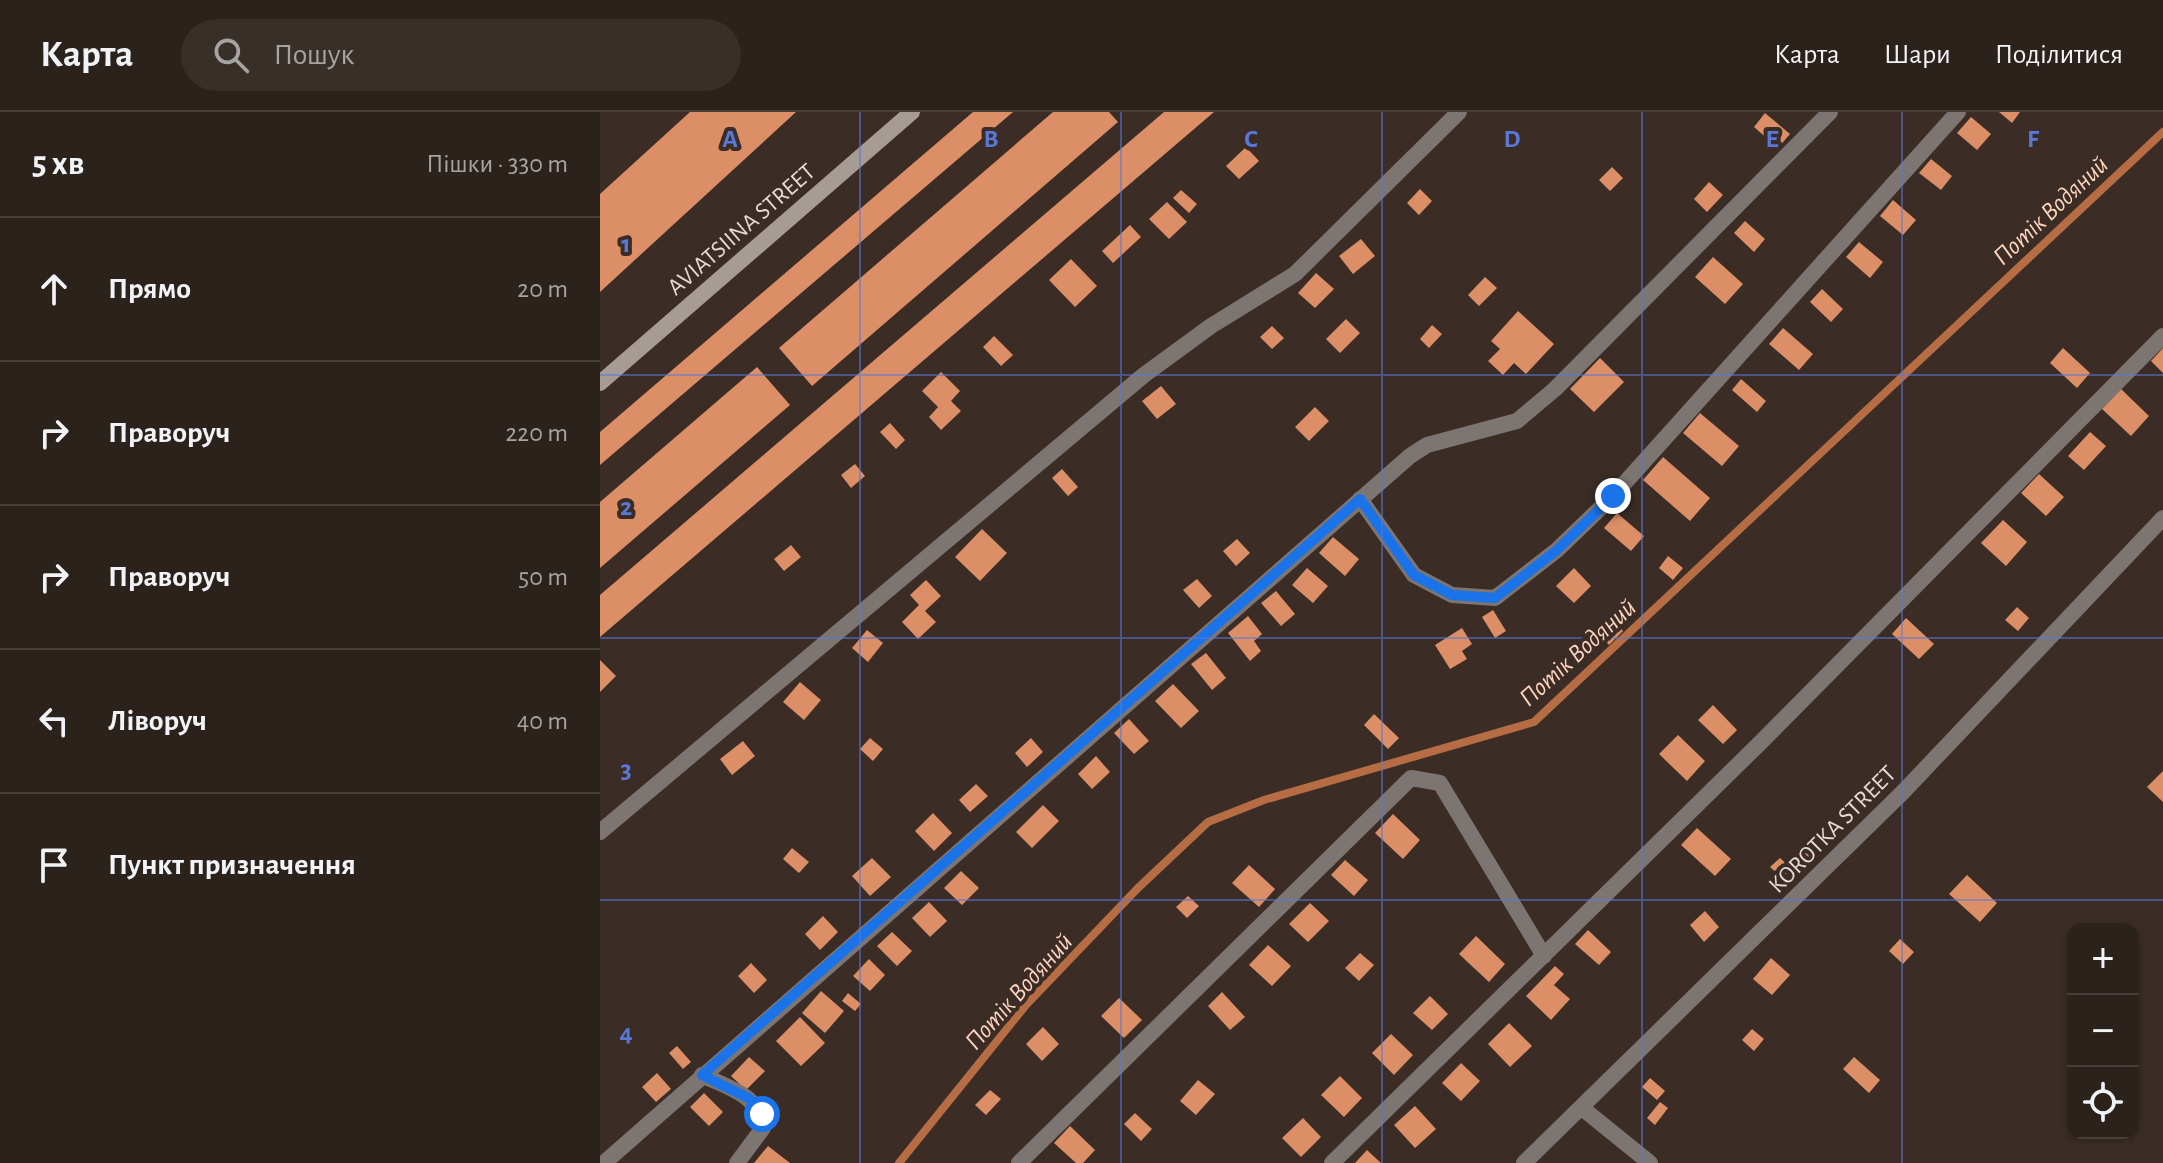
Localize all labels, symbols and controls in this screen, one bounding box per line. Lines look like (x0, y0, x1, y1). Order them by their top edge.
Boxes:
search box (181, 19, 741, 91)
icon: search (209, 33, 253, 77)
text: Карта (40, 36, 133, 74)
text: Пошук (273, 40, 354, 70)
text: Карта (1774, 41, 1840, 69)
text: Шари (1884, 41, 1951, 69)
text: Поділитися (1995, 41, 2123, 69)
text: A (722, 126, 738, 152)
text: B (983, 126, 999, 152)
text: C (1244, 126, 1258, 152)
text: D (1503, 126, 1521, 152)
text: E (1765, 126, 1779, 152)
text: F (2027, 126, 2040, 152)
text: 5 хв (32, 147, 84, 181)
text: Пішки · 330 m (426, 151, 568, 177)
water label: Потік Водяний (1988, 151, 2113, 270)
street label: AVIATSIINA STREET (663, 159, 820, 300)
text: 1 (621, 231, 631, 257)
icon: ahead (32, 267, 76, 311)
text: Прямо (108, 274, 191, 304)
text: 20 m (517, 276, 568, 302)
icon: right (32, 411, 76, 455)
text: Праворуч (108, 418, 230, 448)
text: 220 m (506, 420, 568, 446)
route end (1595, 478, 1631, 514)
text: 2 (620, 494, 632, 520)
icon: right (32, 555, 76, 599)
text: Праворуч (108, 562, 230, 592)
text: 50 m (518, 564, 568, 590)
water label: Потік Водяний (1514, 594, 1641, 711)
icon: left (32, 699, 76, 743)
text: Ліворуч (108, 706, 207, 736)
text: 40 m (517, 708, 568, 734)
text: 3 (620, 757, 632, 783)
street label: KOROTKA STREET (1765, 761, 1901, 898)
icon: arrive (32, 843, 76, 887)
text: Пункт призначення (108, 850, 356, 880)
map controls (2067, 923, 2139, 1139)
button: + (2067, 923, 2139, 995)
water label: Потік Водяний (960, 928, 1077, 1055)
button: − (2067, 995, 2139, 1067)
text: 4 (619, 1020, 633, 1046)
button: locate (2067, 1067, 2139, 1139)
route start (744, 1096, 780, 1132)

